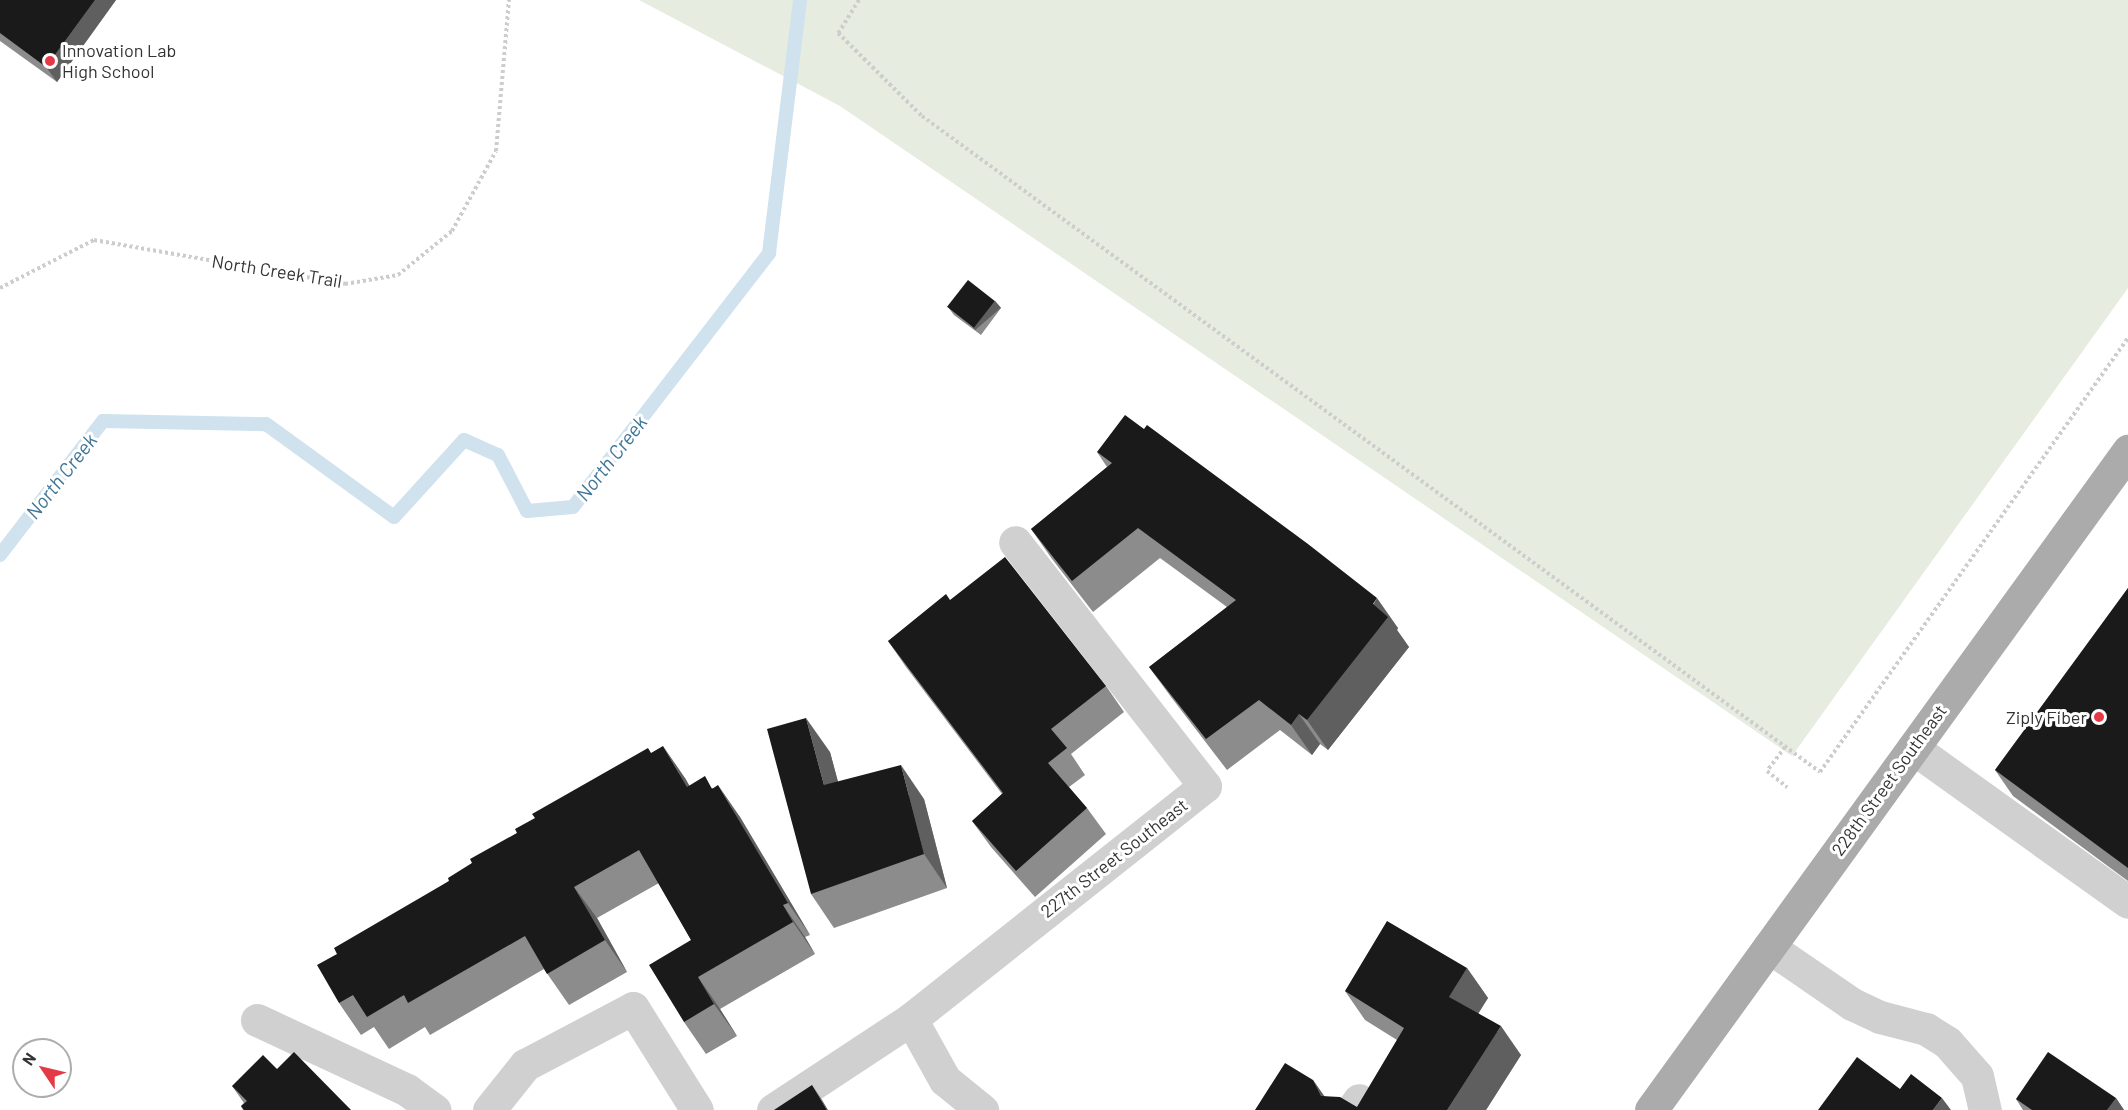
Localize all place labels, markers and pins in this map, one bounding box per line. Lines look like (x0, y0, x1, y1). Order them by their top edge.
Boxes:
place label: Innovation Lab High School (62, 40, 176, 82)
marker: Innovation Lab High School (43, 54, 57, 68)
place label: Ziply Fiber (2006, 706, 2087, 728)
marker: Ziply Fiber (2092, 710, 2106, 724)

